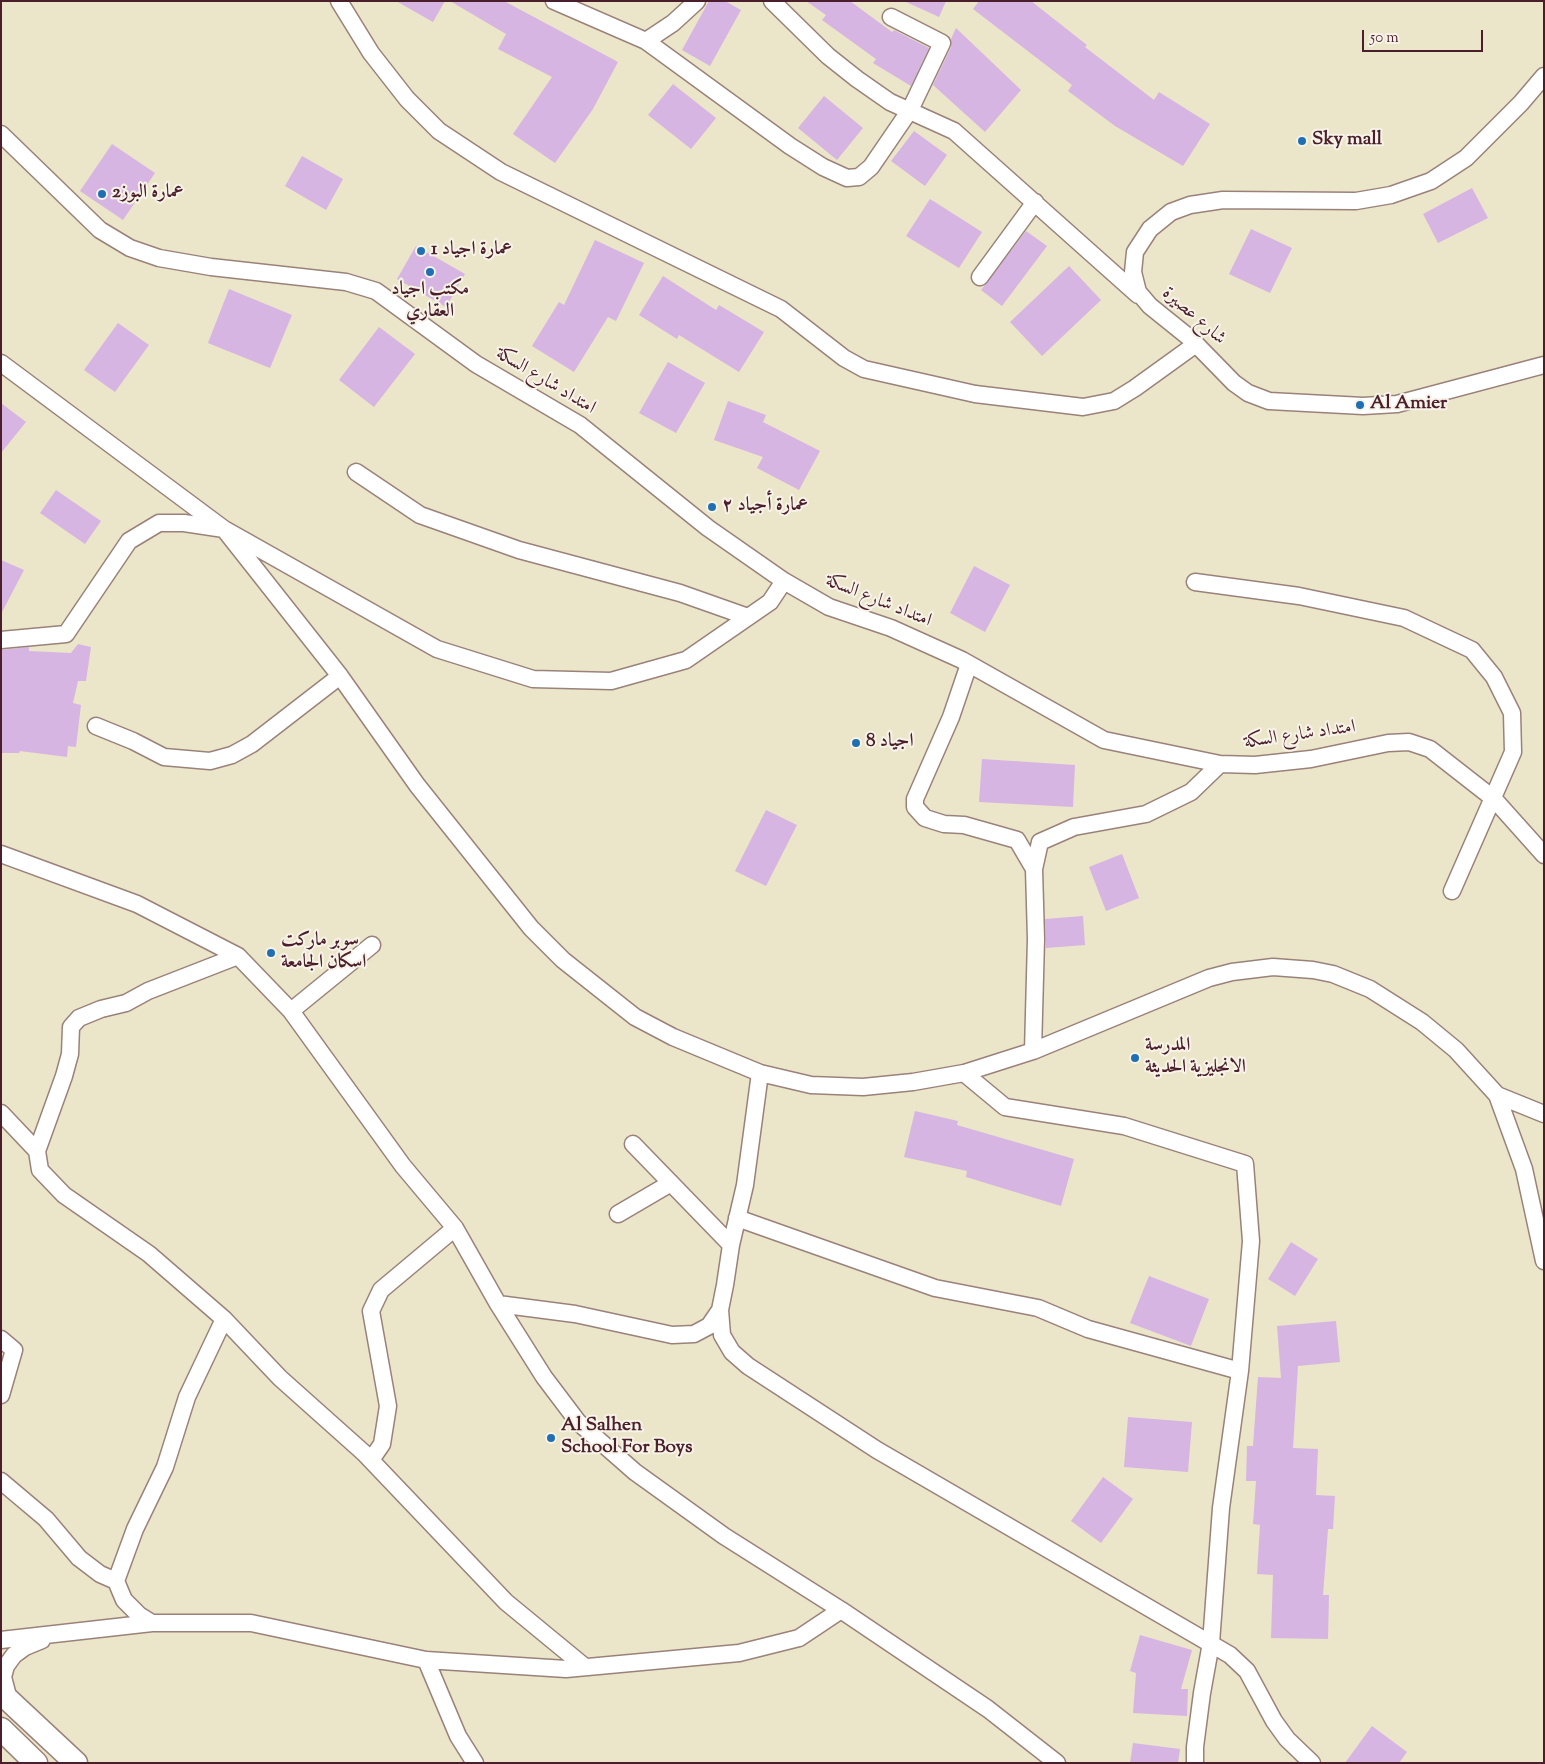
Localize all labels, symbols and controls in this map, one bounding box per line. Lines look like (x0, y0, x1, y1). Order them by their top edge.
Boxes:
scale bar (1365, 20, 1486, 52)
text: 50 m (1370, 28, 1399, 49)
place label: Sky mall (1312, 130, 1382, 152)
marker: Sky mall (1296, 135, 1308, 147)
place label: عمارة البوز2 (112, 183, 184, 205)
marker: عمارة البوز2 (96, 188, 108, 200)
place label: عمارة اجياد 1 (431, 240, 512, 262)
marker: عمارة اجياد 1 (415, 245, 427, 257)
marker: مكتب اجياد العقاري (424, 266, 436, 278)
place label: مكتب اجياد العقاري (391, 280, 469, 324)
street label: شارع عصيرة (1156, 283, 1230, 351)
street label: امتداد شارع السكة (491, 343, 599, 421)
place label: Al Amier (1370, 394, 1447, 416)
marker: Al Amier (1354, 399, 1366, 411)
place label: عمارة أجياد ٢ (722, 496, 808, 518)
marker: عمارة أجياد ٢ (706, 501, 718, 513)
street label: امتداد شارع السكة (822, 570, 934, 634)
street label: امتداد شارع السكة (1243, 717, 1357, 755)
place label: اجياد 8 (866, 732, 914, 754)
marker: اجياد 8 (850, 737, 862, 749)
place label: سوبر ماركت اسكان الجامعة (281, 931, 366, 975)
marker: سوبر ماركت اسكان الجامعة (265, 947, 277, 959)
place label: المدرسة الانجليزية الحديثة (1145, 1036, 1246, 1080)
marker: المدرسة الانجليزية الحديثة (1129, 1052, 1141, 1064)
place label: Al Salhen School For Boys (561, 1416, 692, 1460)
marker: Al Salhen School For Boys (545, 1432, 557, 1444)

